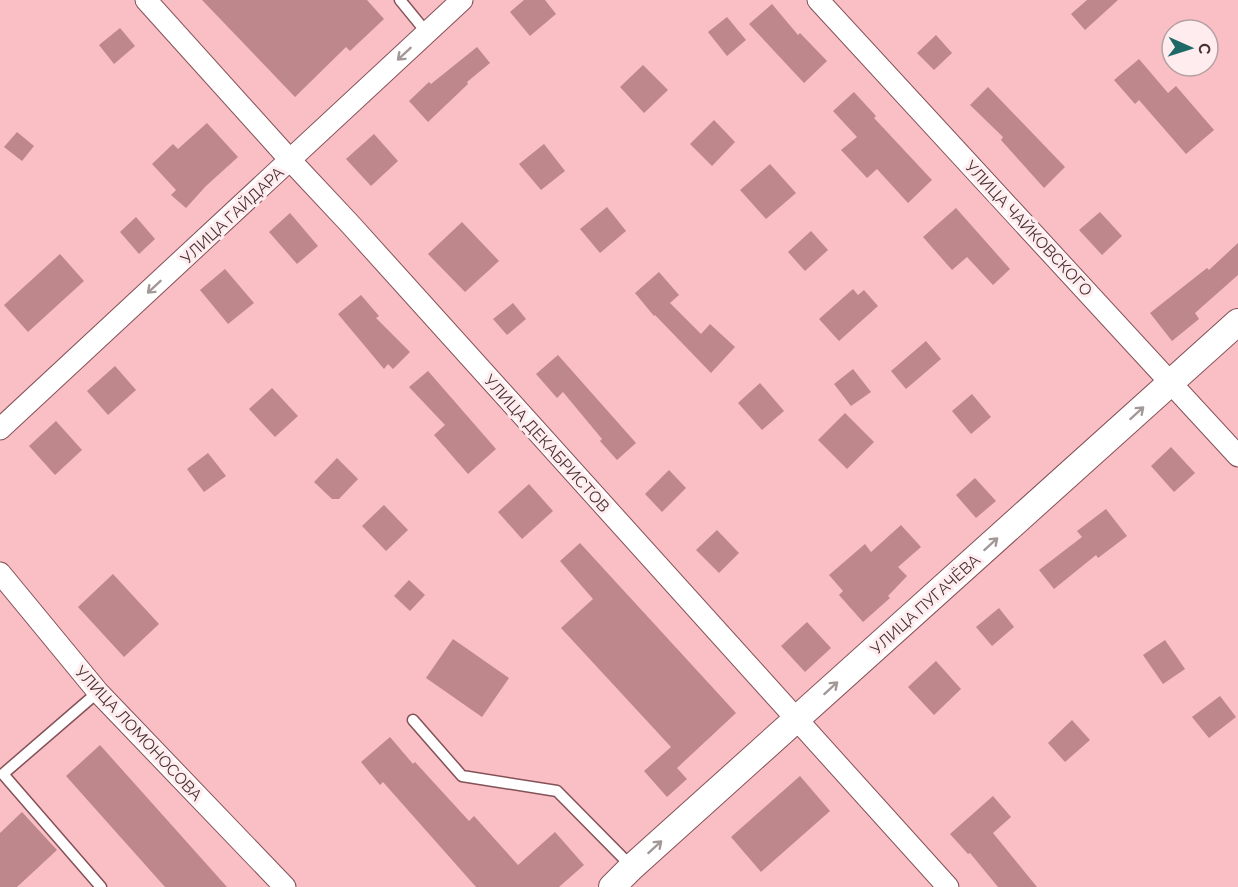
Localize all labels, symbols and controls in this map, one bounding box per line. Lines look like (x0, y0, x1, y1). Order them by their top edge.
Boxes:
north arrow (1160, 18, 1220, 78)
text: С (1195, 43, 1214, 55)
one-way arrow (397, 47, 412, 62)
street label: УЛИЦА ЧАЙКОВСКОГО (961, 157, 1096, 300)
street label: УЛИЦА ГАЙДАРА (177, 163, 288, 268)
one-way arrow (147, 280, 162, 294)
street label: УЛИЦА ДЕКАБРИСТОВ (480, 371, 613, 516)
one-way arrow (1129, 406, 1144, 420)
one-way arrow (984, 537, 999, 551)
street label: УЛИЦА ПУГАЧЁВА (866, 549, 984, 658)
street label: УЛИЦА ЛОМОНОСОВА (71, 662, 206, 805)
one-way arrow (823, 681, 838, 695)
one-way arrow (647, 840, 662, 854)

